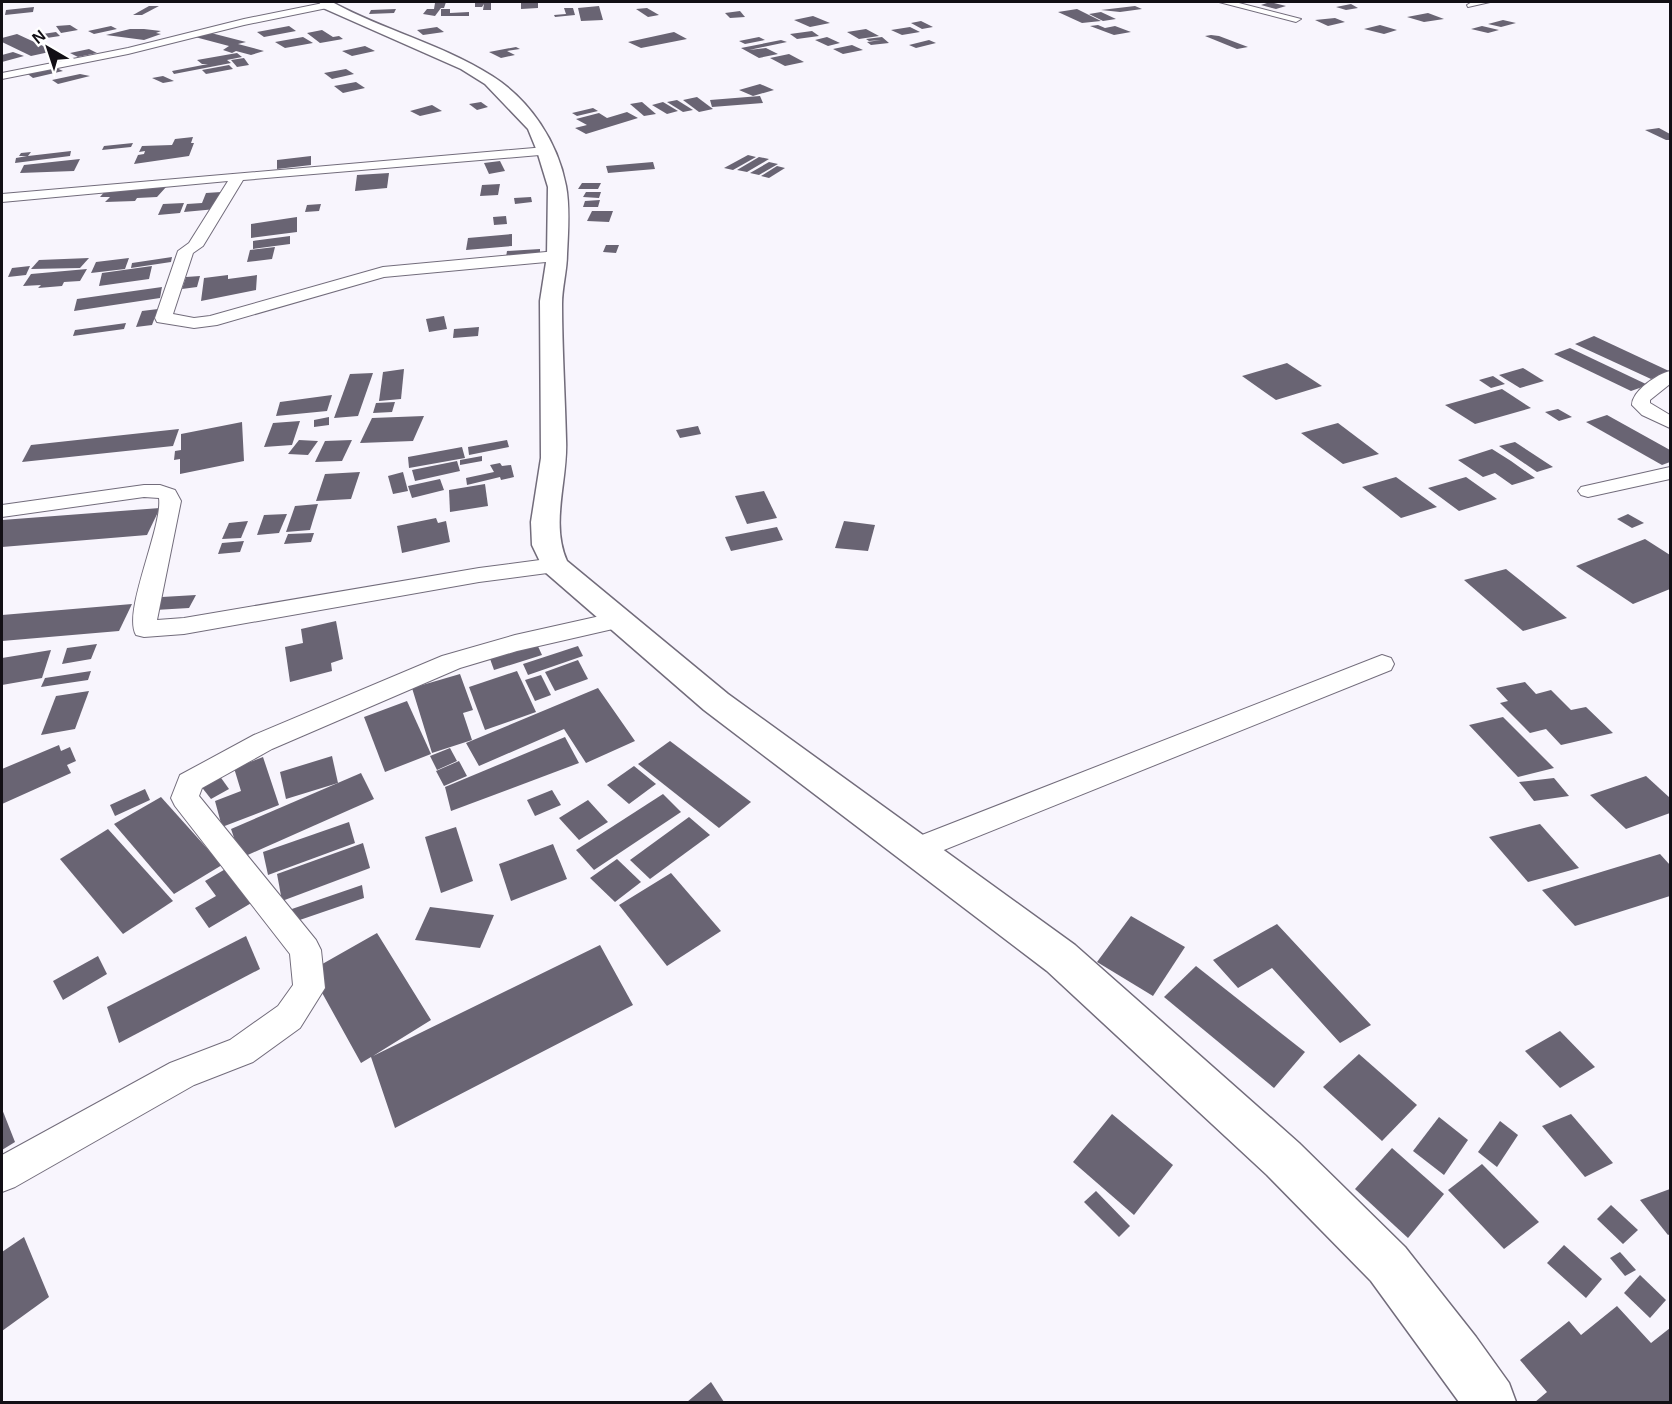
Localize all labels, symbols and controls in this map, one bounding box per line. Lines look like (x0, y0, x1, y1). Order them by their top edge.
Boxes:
north arrow (18, 18, 78, 78)
text: N (29, 26, 49, 47)

